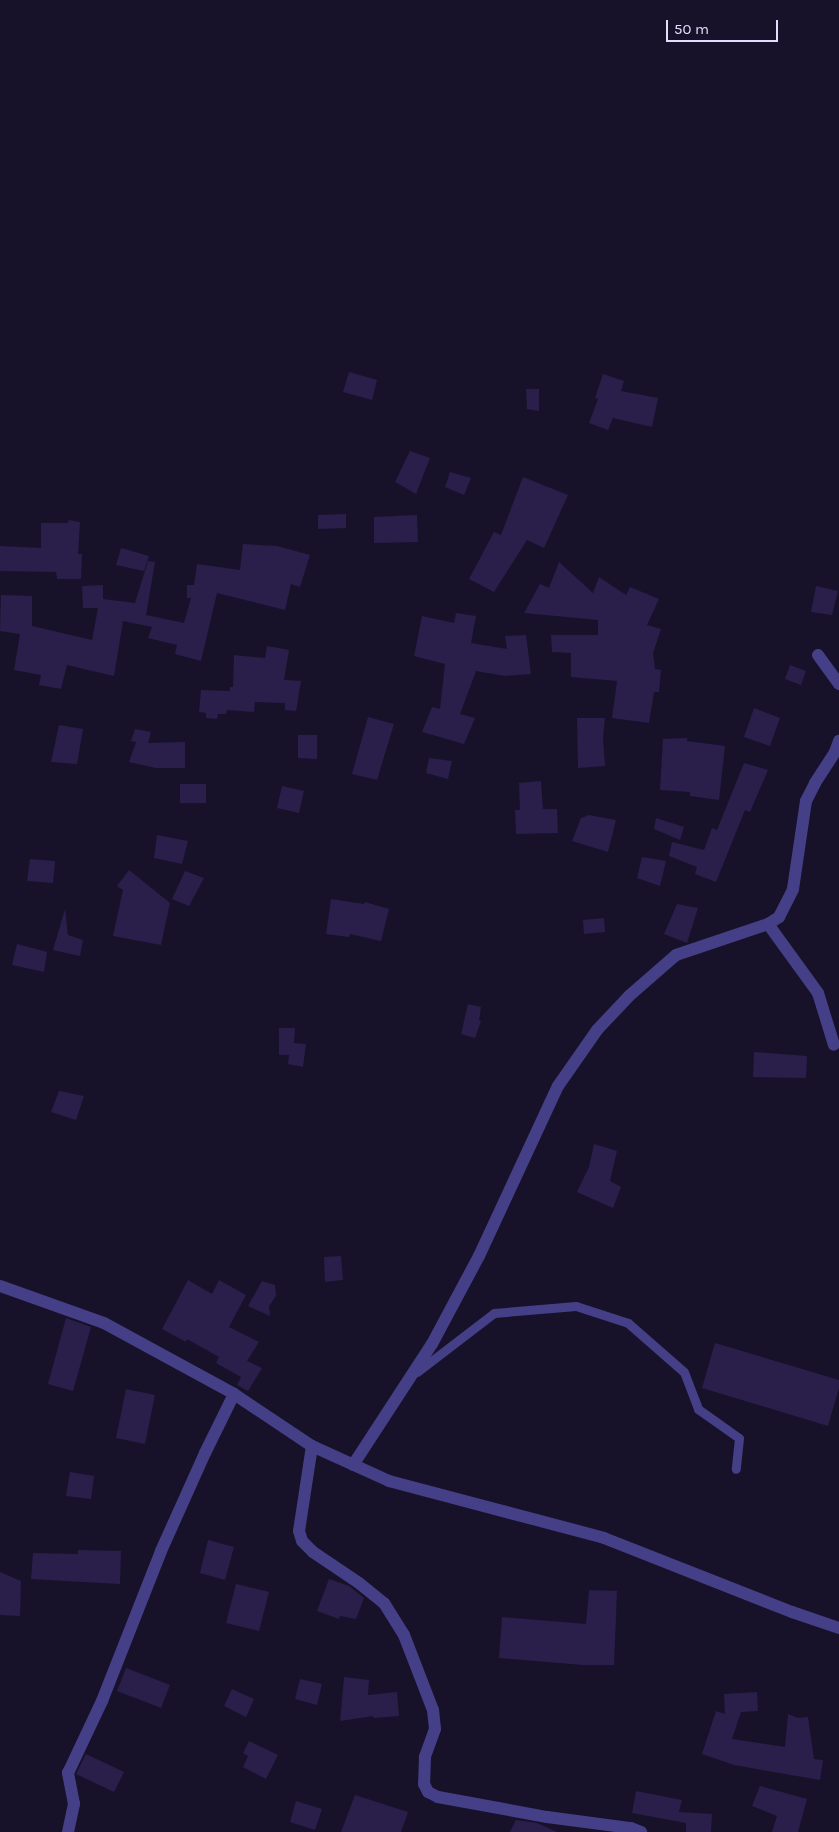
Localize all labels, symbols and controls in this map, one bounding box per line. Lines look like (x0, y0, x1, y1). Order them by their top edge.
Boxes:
scale bar (669, 10, 782, 42)
text: 50 m (674, 20, 709, 38)

